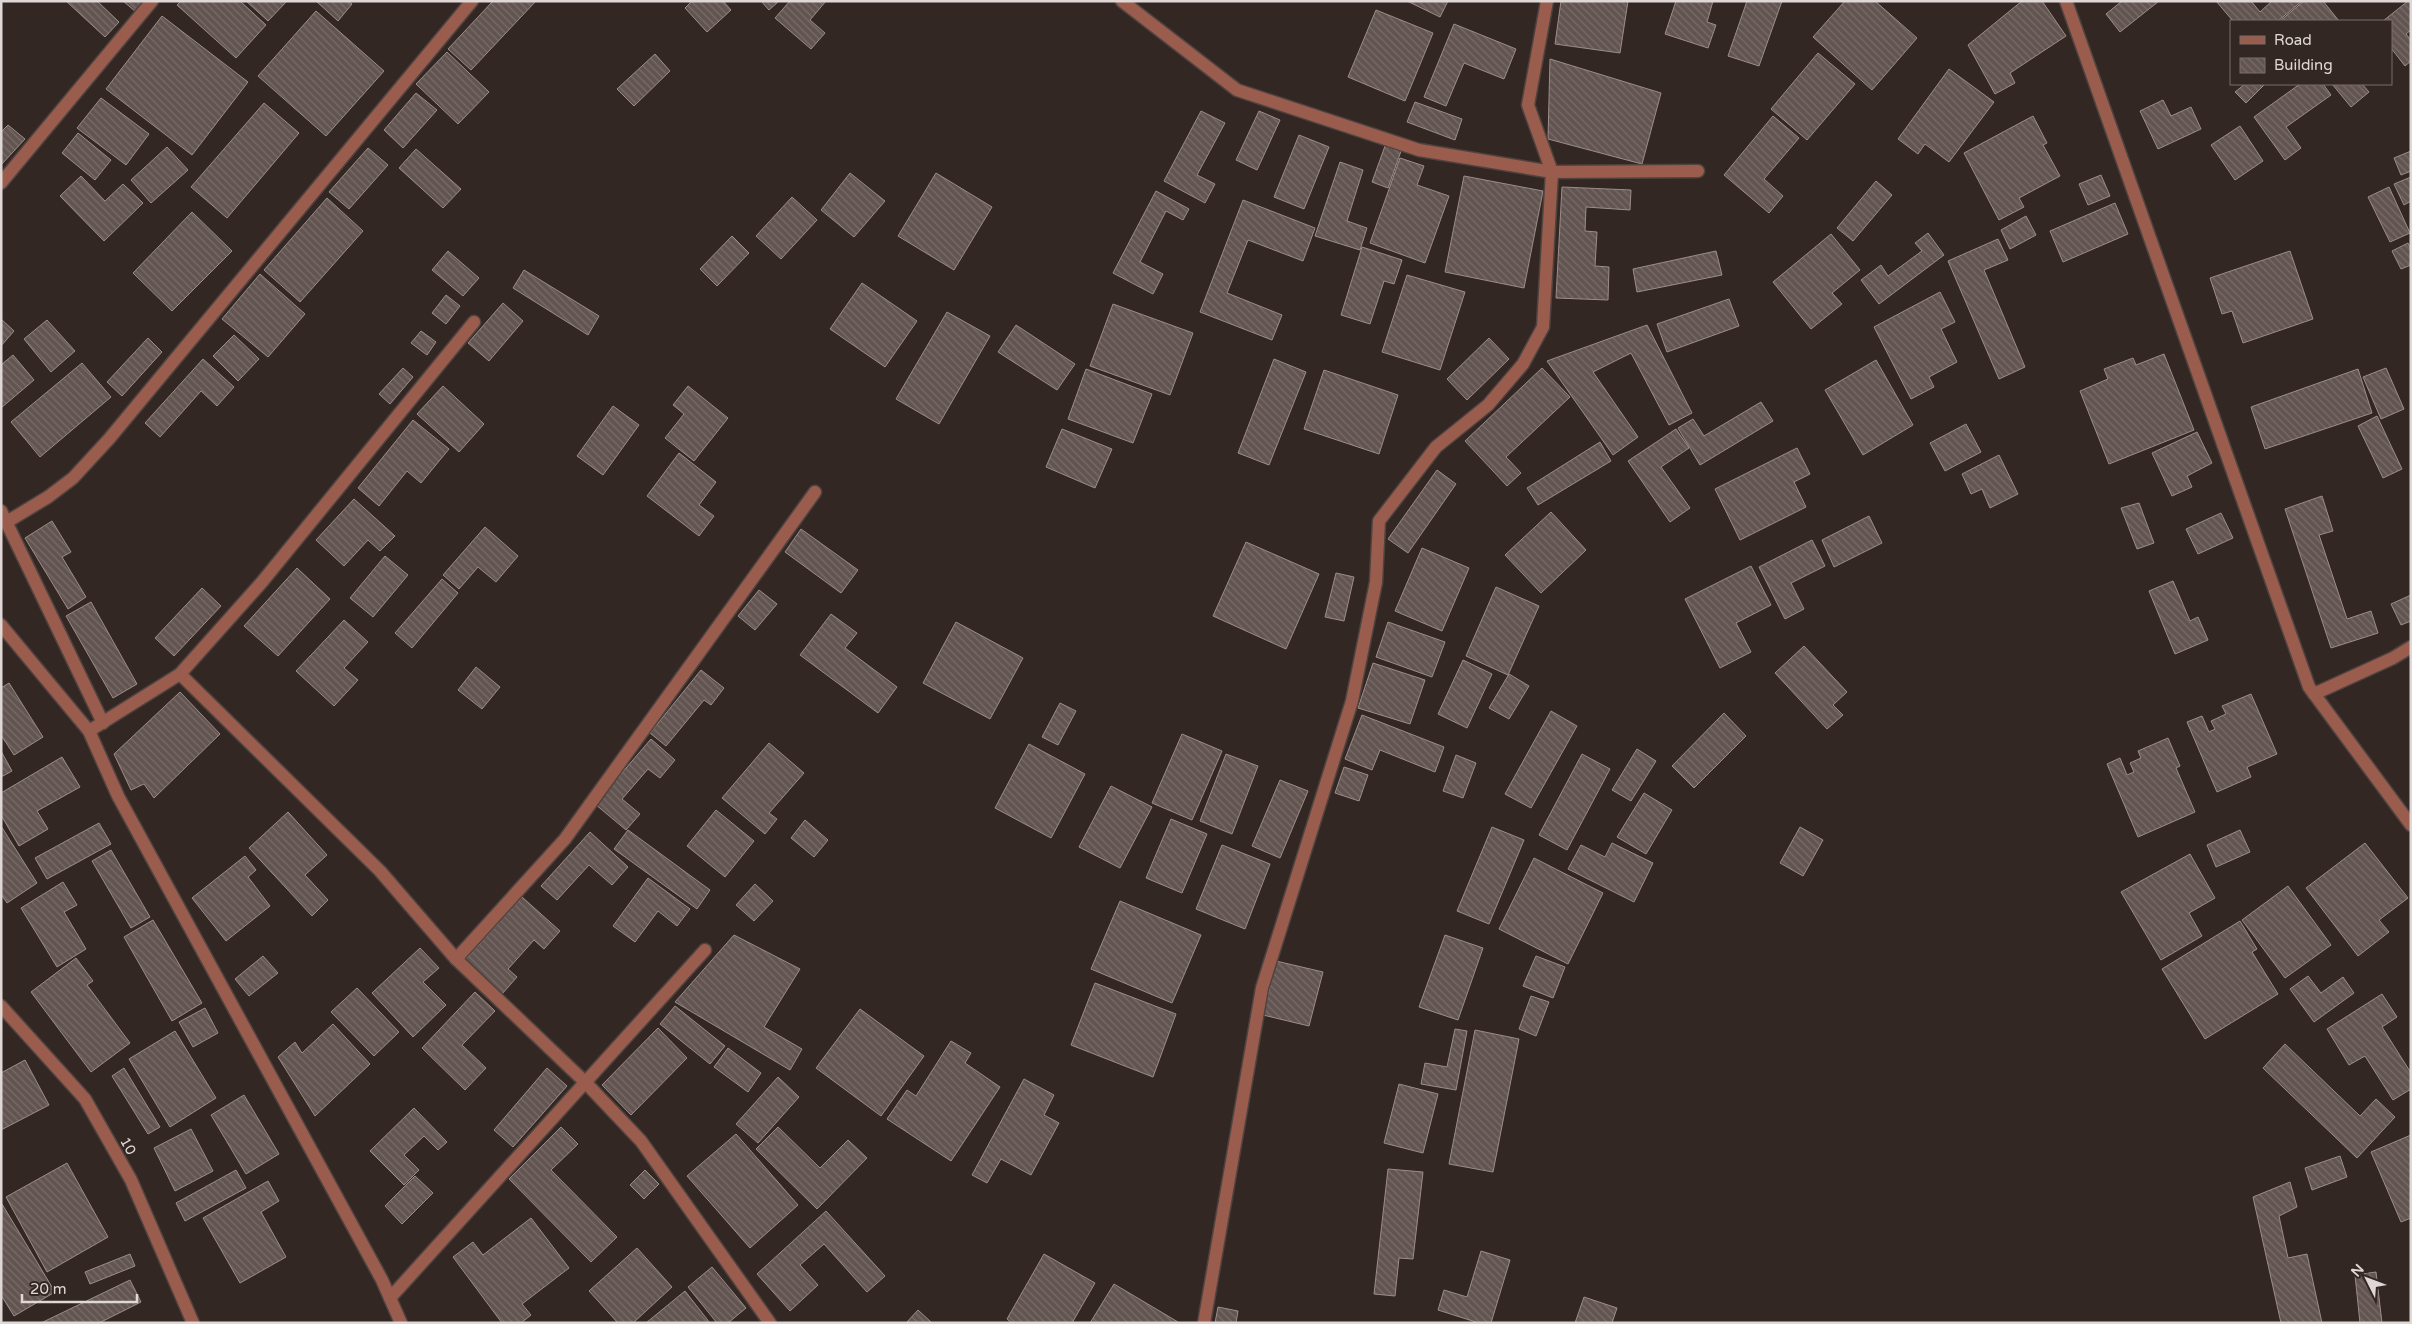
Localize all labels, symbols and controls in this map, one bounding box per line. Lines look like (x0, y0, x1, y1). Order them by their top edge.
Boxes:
legend (2230, 20, 2392, 85)
text: Road (2274, 31, 2312, 49)
text: Building (2274, 56, 2333, 74)
street label: 10 (116, 1134, 140, 1158)
north arrow (2342, 1254, 2392, 1304)
text: N (2348, 1261, 2368, 1281)
scale bar (22, 1272, 138, 1304)
text: 20 m (30, 1280, 67, 1298)

